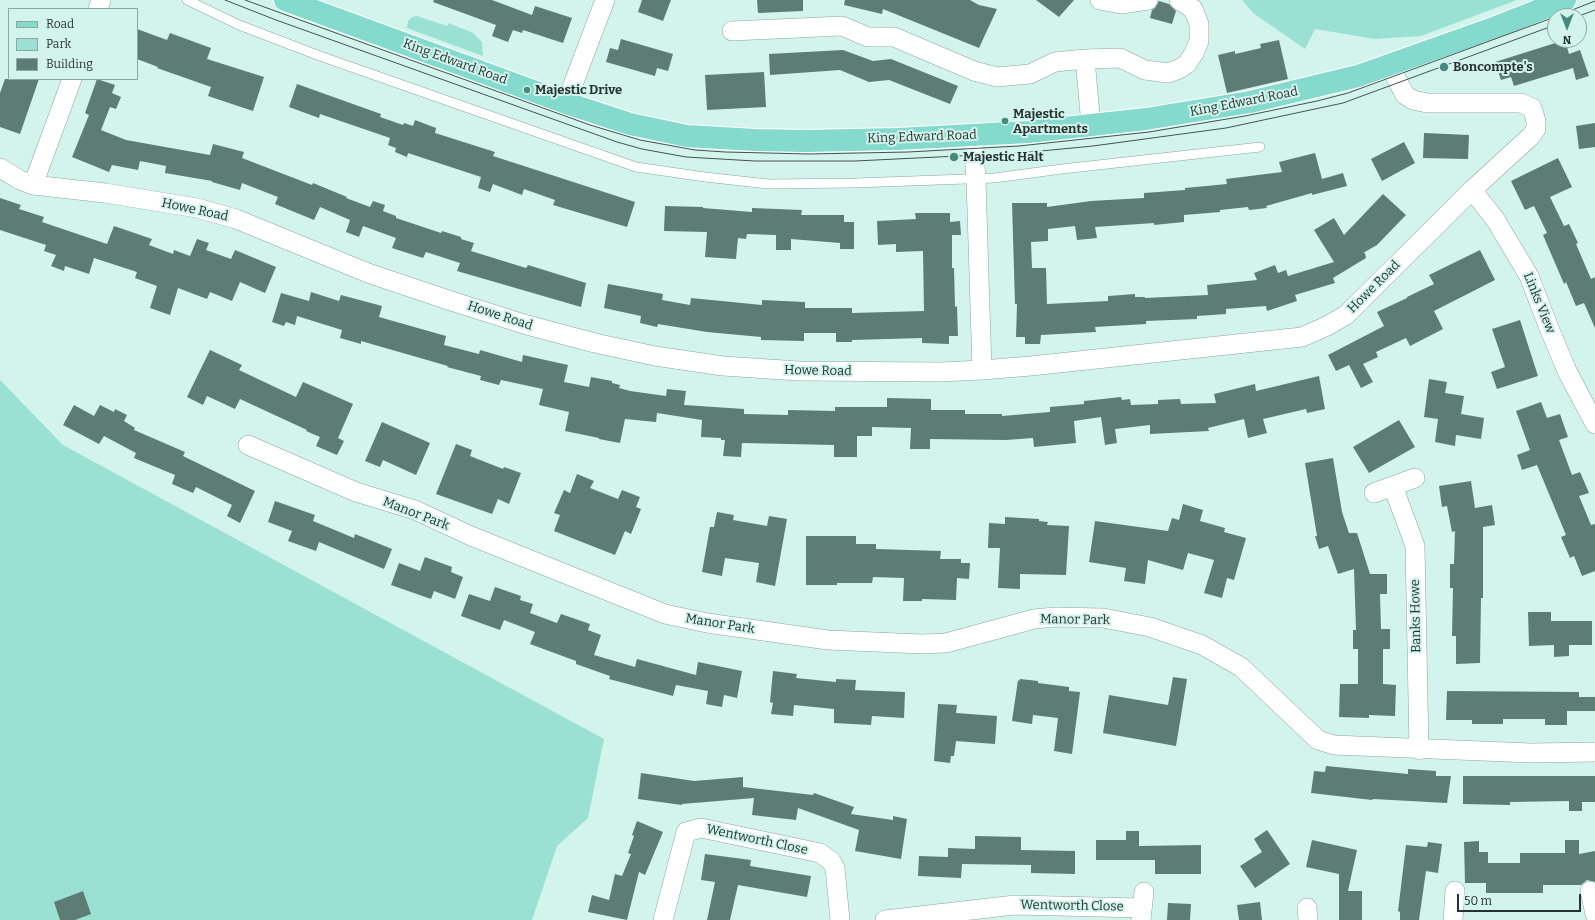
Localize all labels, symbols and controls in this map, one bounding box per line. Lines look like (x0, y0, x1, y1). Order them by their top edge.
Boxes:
legend (8, 8, 138, 80)
north arrow (1547, 8, 1587, 48)
text: Road (46, 17, 74, 31)
text: N (1563, 33, 1571, 46)
street label: King Edward Road (401, 36, 509, 88)
text: Park (46, 37, 71, 51)
text: Building (46, 57, 93, 71)
place label: Boncompte's (1453, 59, 1533, 75)
marker: Boncompte's (1438, 61, 1450, 73)
place label: Majestic Drive (535, 82, 622, 98)
street label: King Edward Road (1189, 84, 1299, 120)
marker: Majestic Drive (522, 85, 532, 95)
place label: Majestic Apartments (1013, 106, 1088, 137)
marker: Majestic Apartments (1000, 116, 1010, 126)
street label: King Edward Road (867, 127, 977, 147)
place label: Majestic Halt (963, 149, 1044, 165)
marker: Majestic Halt (948, 151, 960, 163)
street label: Howe Road (160, 195, 230, 225)
street label: Howe Road (1345, 258, 1403, 316)
street label: Links View (1520, 270, 1558, 336)
street label: Howe Road (465, 298, 535, 334)
street label: Howe Road (784, 363, 852, 379)
street label: Manor Park (381, 494, 451, 534)
street label: Banks Howe (1408, 579, 1424, 653)
street label: Manor Park (684, 611, 756, 637)
street label: Manor Park (1040, 612, 1110, 628)
street label: Wentworth Close (705, 822, 809, 858)
scale bar (1459, 886, 1583, 912)
text: 50 m (1464, 894, 1492, 908)
street label: Wentworth Close (1020, 897, 1124, 915)

